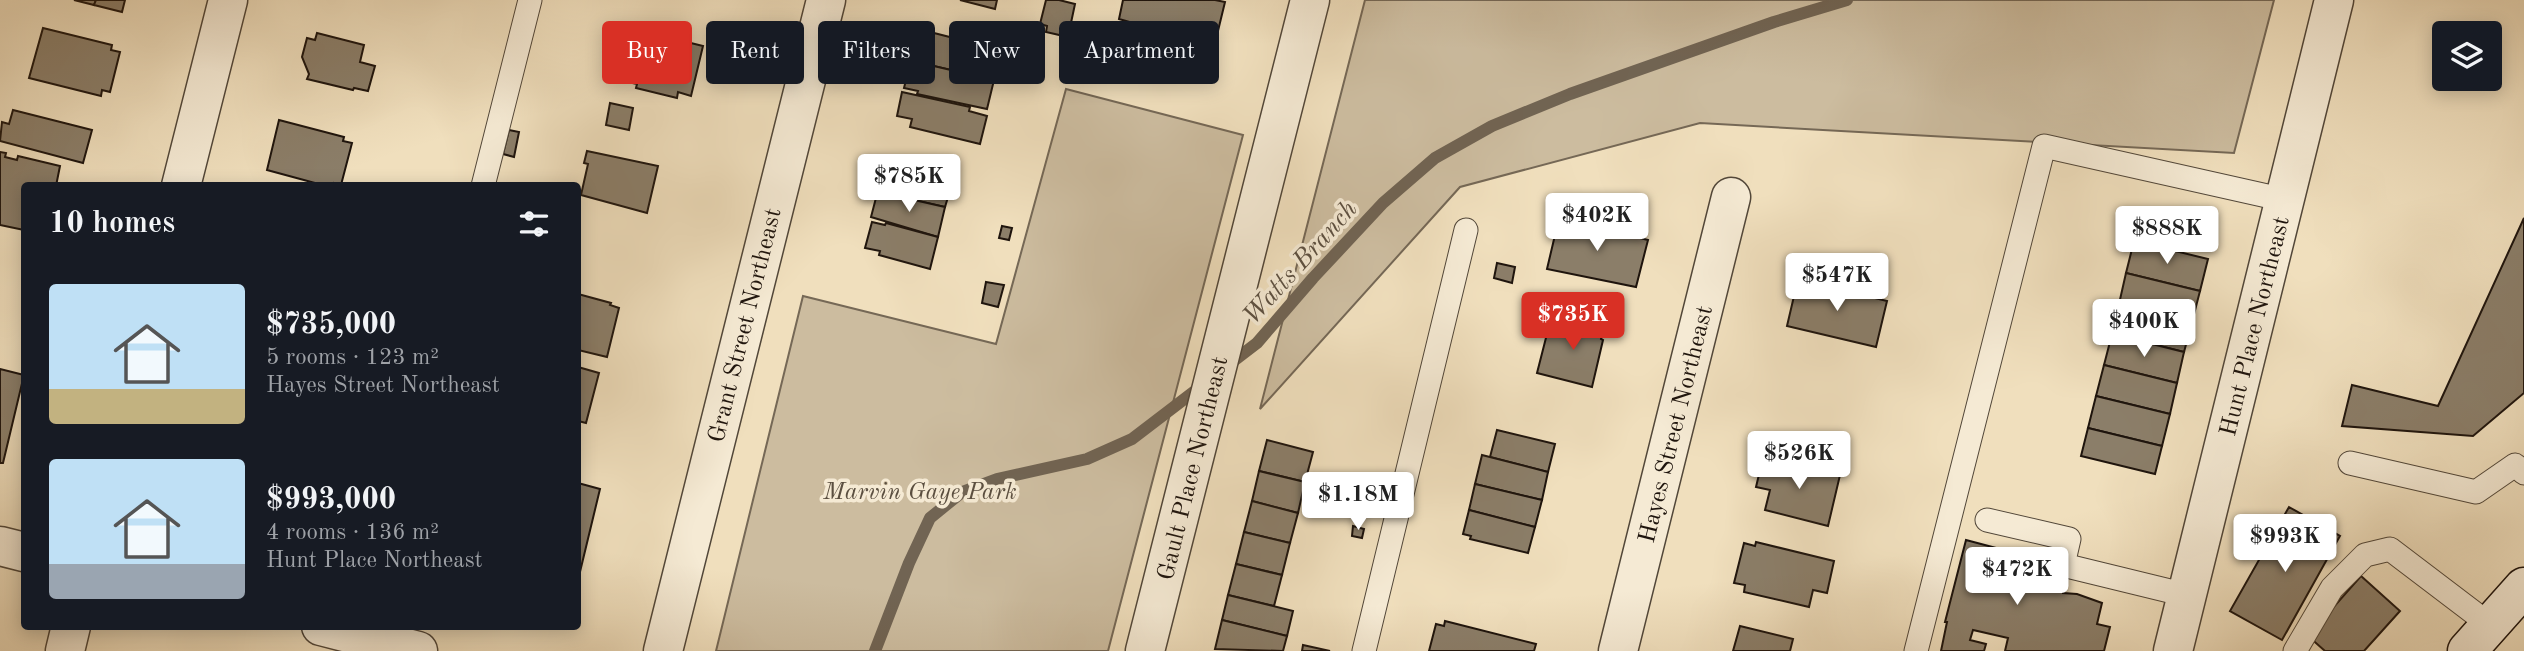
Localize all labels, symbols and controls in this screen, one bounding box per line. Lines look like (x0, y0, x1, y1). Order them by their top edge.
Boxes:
chip: Buy (602, 21, 692, 84)
chip: Rent (706, 21, 804, 84)
chip: Filters (818, 21, 935, 84)
chip: New (949, 21, 1045, 84)
chip: Apartment (1059, 21, 1219, 84)
map controls (2432, 21, 2502, 91)
button: layers (2432, 21, 2502, 91)
pin: $785K (860, 154, 958, 214)
text: $785K (873, 165, 945, 188)
pin: $402K (1548, 194, 1646, 253)
water label: Watts Branch (1238, 196, 1363, 330)
text: $402K (1561, 204, 1633, 227)
icon: filters (515, 205, 553, 243)
street label: Grant Street Northeast (705, 206, 787, 445)
pin: $888K (2118, 206, 2216, 266)
text: 10 homes (49, 209, 175, 239)
street label: Hunt Place Northeast (2217, 214, 2295, 439)
text: $888K (2131, 217, 2203, 240)
pin: $547K (1788, 254, 1886, 313)
text: $547K (1801, 264, 1873, 287)
pin: $735K (1524, 292, 1622, 352)
pin: $400K (2095, 300, 2193, 359)
text: $735K (1537, 303, 1609, 326)
street label: Hayes Street Northeast (1636, 303, 1718, 546)
text: $735,000 (266, 310, 396, 340)
text: $400K (2108, 310, 2180, 333)
icon: home (105, 312, 189, 396)
text: 5 rooms · 123 m² (266, 346, 439, 369)
street label: Gault Place Northeast (1154, 354, 1233, 583)
text: Hayes Street Northeast (266, 374, 500, 397)
pin: $526K (1750, 432, 1848, 491)
text: $526K (1763, 442, 1835, 465)
pin: $1.18M (1301, 472, 1415, 532)
park label: Marvin Gaye Park (822, 481, 1017, 505)
text: $1.18M (1318, 483, 1398, 506)
text: $993,000 (266, 485, 396, 515)
icon: home (105, 487, 189, 571)
pin: $993K (2236, 514, 2334, 574)
text: 4 rooms · 136 m² (266, 521, 439, 544)
text: $993K (2249, 525, 2321, 548)
pin: $472K (1968, 548, 2066, 607)
text: Hunt Place Northeast (266, 549, 483, 572)
text: $472K (1981, 558, 2053, 581)

